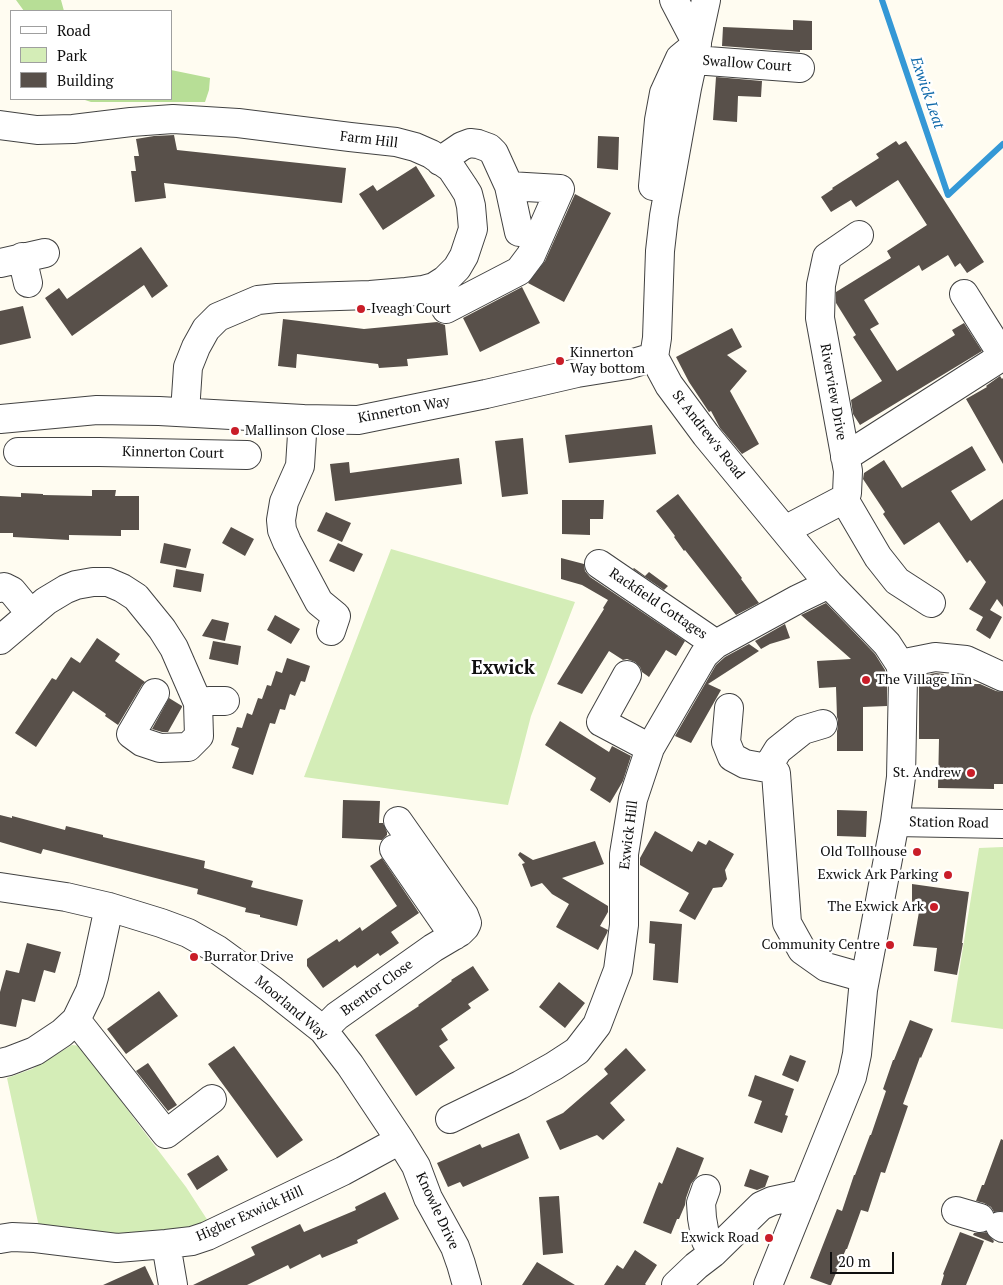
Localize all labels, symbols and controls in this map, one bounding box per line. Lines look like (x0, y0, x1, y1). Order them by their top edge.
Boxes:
legend (10, 10, 172, 100)
text: Road (57, 20, 90, 40)
text: Park (57, 45, 87, 65)
street label: Swallow Court (702, 53, 792, 75)
water label: Exwick Leat (906, 55, 948, 131)
text: Building (57, 70, 114, 90)
street label: Farm Hill (339, 128, 399, 152)
place label: Iveagh Court (371, 301, 451, 317)
marker: Iveagh Court (355, 303, 367, 315)
street label: Riverview Drive (816, 342, 850, 442)
place label: Kinnerton Way bottom (570, 345, 645, 378)
marker: Kinnerton Way bottom (554, 355, 566, 367)
street label: St Andrew's Road (668, 387, 748, 483)
street label: Kinnerton Way (357, 393, 451, 427)
place label: Mallinson Close (245, 423, 345, 439)
marker: Mallinson Close (229, 425, 241, 437)
street label: Kinnerton Court (122, 444, 224, 462)
street label: Rackfield Cottages (606, 565, 710, 643)
district label: Exwick (471, 658, 535, 680)
place label: The Village Inn (876, 672, 972, 688)
marker: The Village Inn (860, 674, 872, 686)
place label: St. Andrew (893, 765, 961, 781)
marker: St. Andrew (965, 767, 977, 779)
street label: Exwick Hill (616, 799, 642, 871)
street label: Station Road (909, 814, 989, 832)
place label: Old Tollhouse (820, 844, 907, 860)
marker: Old Tollhouse (911, 846, 923, 858)
place label: Exwick Ark Parking (818, 867, 938, 883)
marker: Exwick Ark Parking (942, 869, 954, 881)
place label: The Exwick Ark (828, 899, 924, 915)
marker: The Exwick Ark (928, 901, 940, 913)
place label: Community Centre (762, 937, 880, 953)
marker: Community Centre (884, 939, 896, 951)
place label: Burrator Drive (204, 949, 294, 965)
marker: Burrator Drive (188, 951, 200, 963)
street label: Brentor Close (338, 956, 416, 1020)
street label: Moorland Way (251, 973, 331, 1043)
street label: Knowle Drive (412, 1170, 462, 1252)
street label: Higher Exwick Hill (194, 1183, 306, 1245)
place label: Exwick Road (681, 1230, 759, 1246)
marker: Exwick Road (763, 1232, 775, 1244)
scale bar (833, 1242, 897, 1274)
text: 20 m (838, 1251, 871, 1271)

